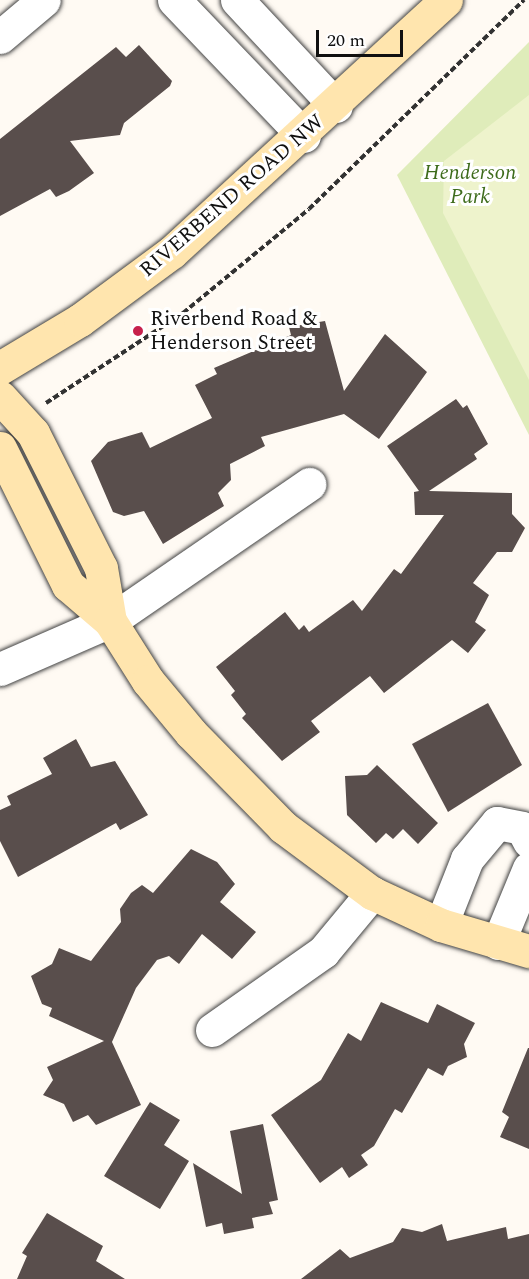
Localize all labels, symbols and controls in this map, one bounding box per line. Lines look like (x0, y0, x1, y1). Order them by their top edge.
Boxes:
scale bar (319, 18, 406, 56)
text: 20 m (327, 27, 365, 54)
street label: RIVERBEND ROAD NW (135, 109, 329, 283)
park label: Henderson Park (424, 160, 516, 210)
place label: Riverbend Road & Henderson Street (150, 306, 317, 356)
marker: Riverbend Road & Henderson Street (131, 324, 145, 338)

